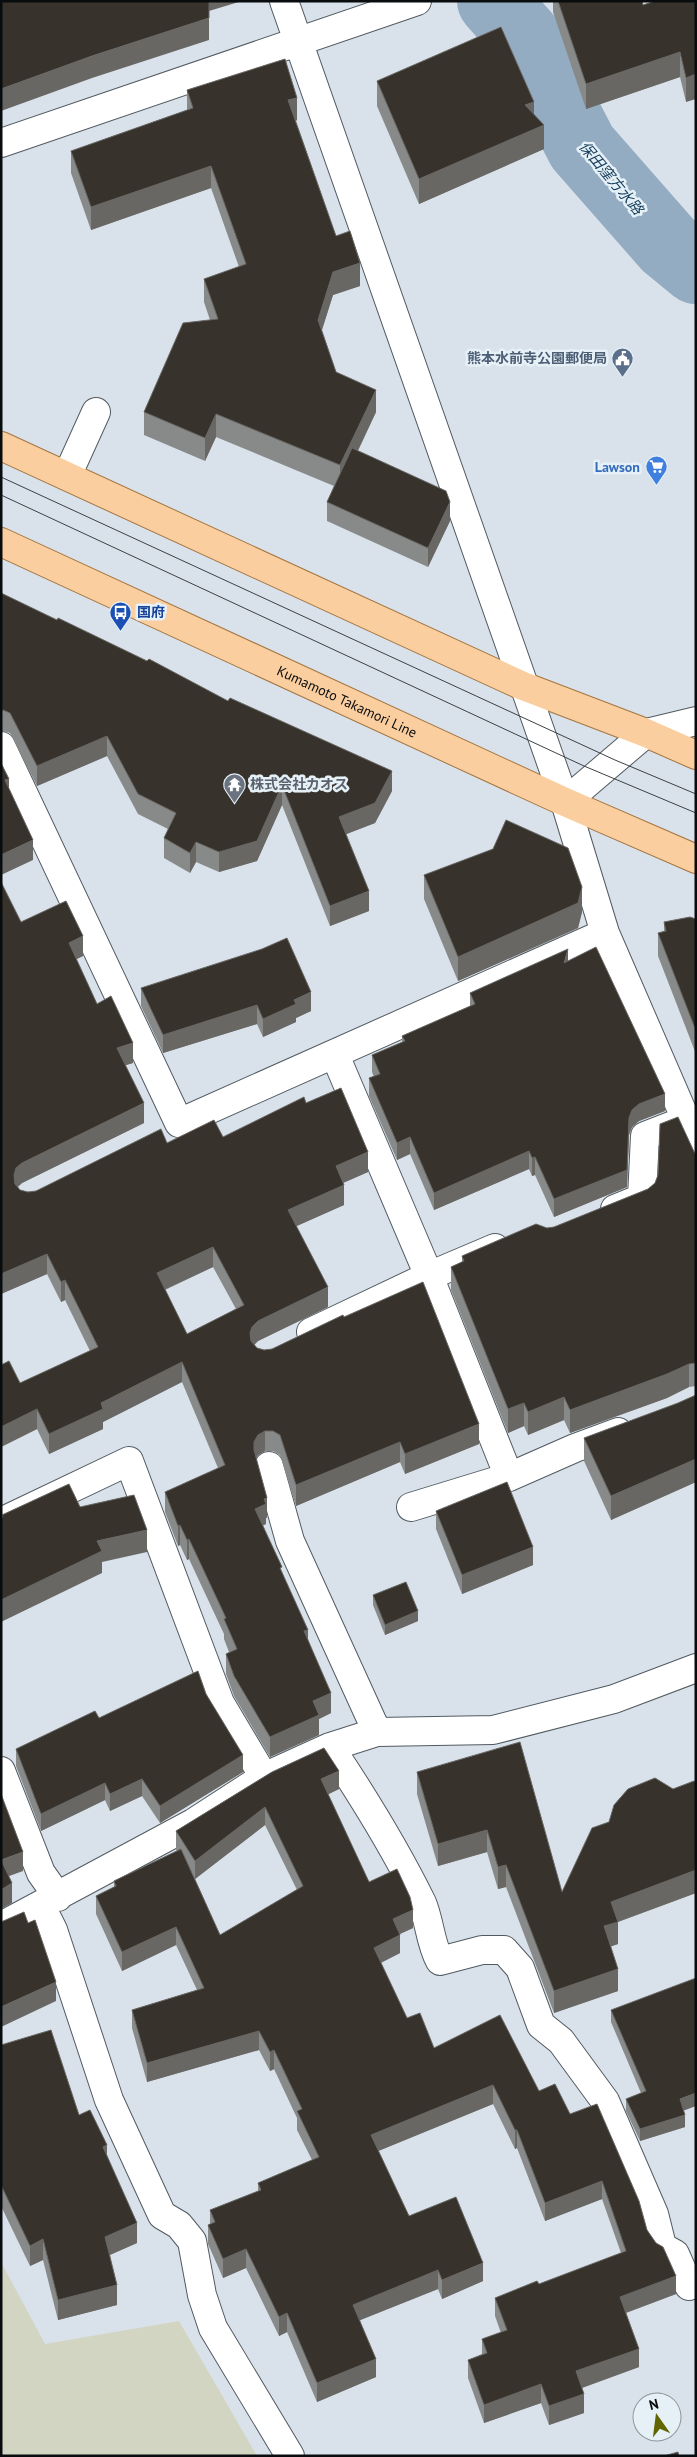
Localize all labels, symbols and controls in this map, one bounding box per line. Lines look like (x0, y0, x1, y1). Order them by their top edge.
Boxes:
water label: 保田窪方水路 (575, 137, 649, 220)
public building icon: 熊本水前寺公園郵便局 (611, 346, 635, 377)
place label: 熊本水前寺公園郵便局 (467, 349, 607, 367)
supermarket icon: Lawson (644, 455, 668, 486)
place label: Lawson (595, 458, 640, 476)
bus stop icon: 国府 (109, 600, 133, 631)
place label: 国府 (137, 603, 165, 621)
street label: Kumamoto Takamori Line (274, 661, 420, 742)
temple icon: 株式会社カオス (222, 772, 246, 803)
place label: 株式会社カオス (250, 775, 348, 793)
north arrow (632, 2392, 682, 2442)
text: N (647, 2395, 660, 2414)

